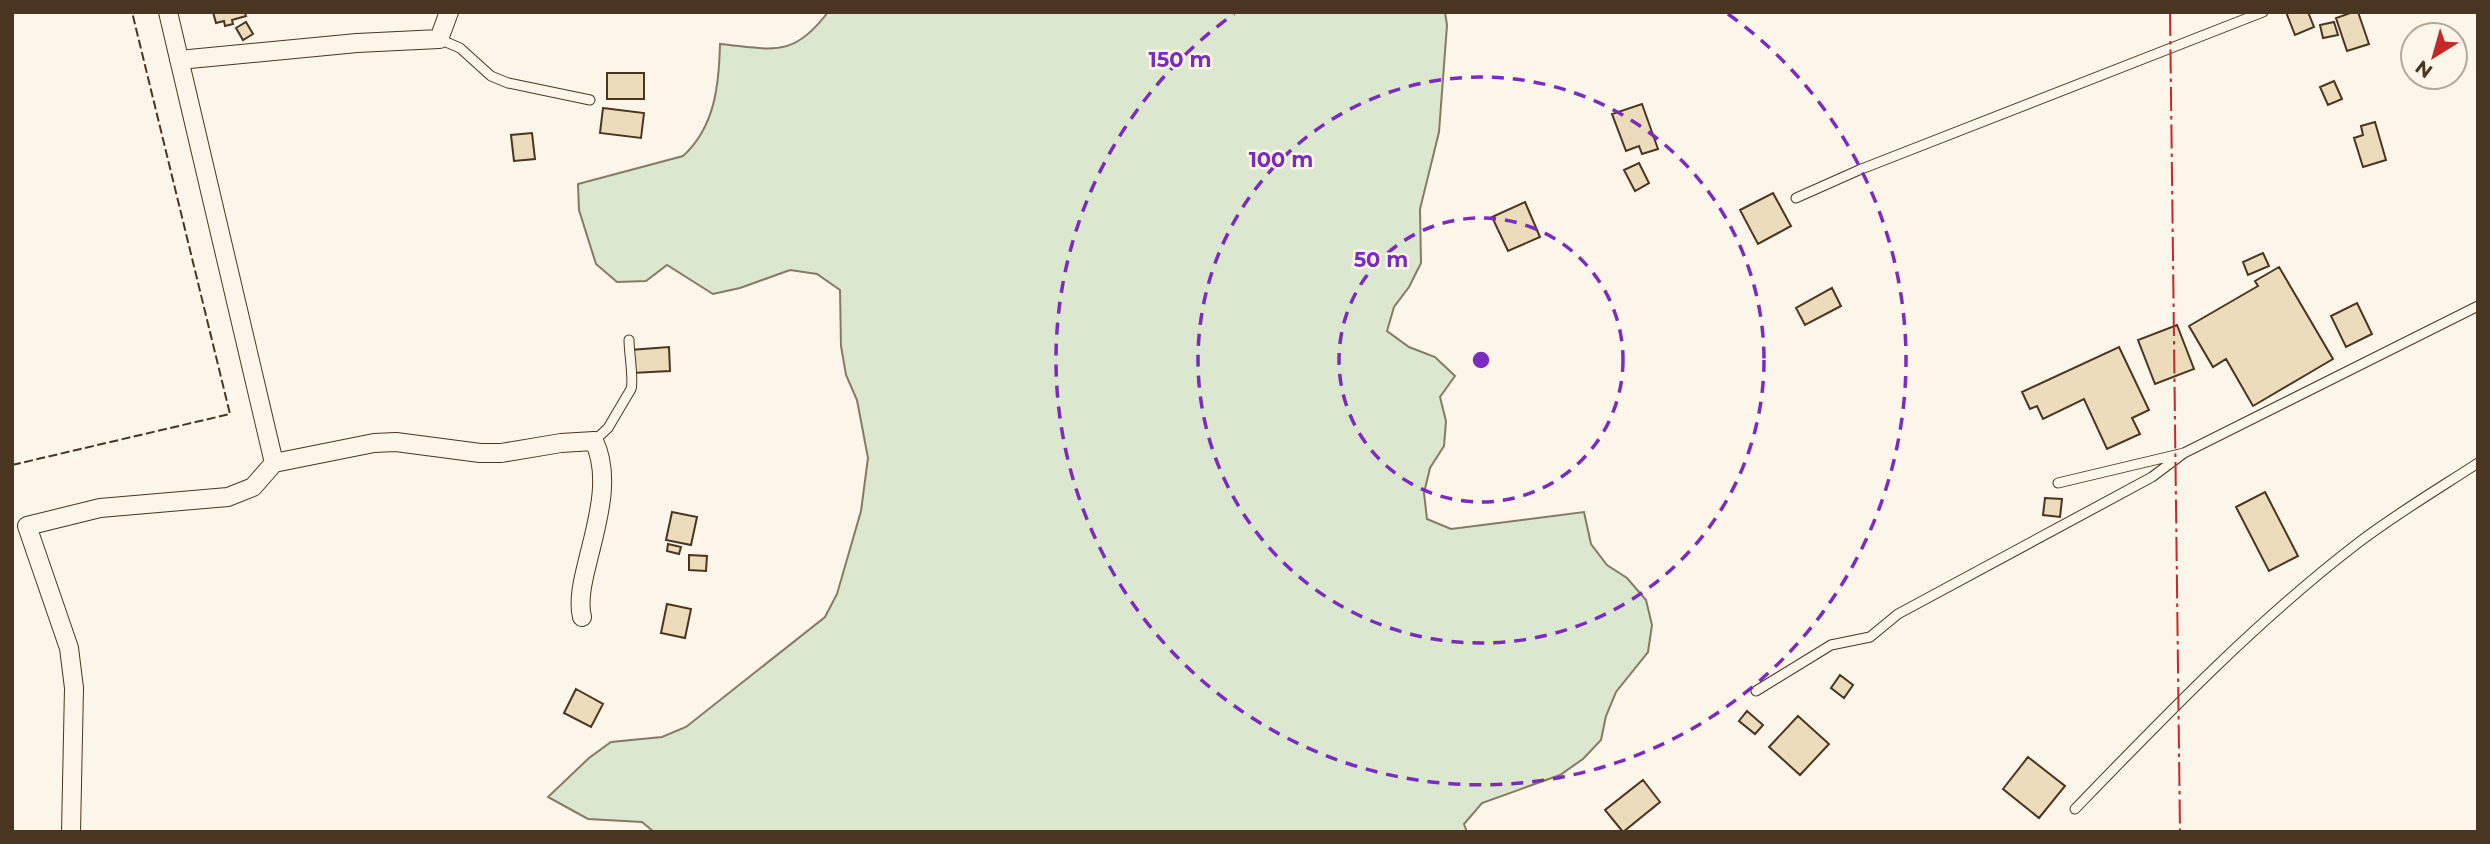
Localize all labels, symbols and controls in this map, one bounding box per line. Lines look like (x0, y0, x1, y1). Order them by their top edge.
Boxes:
north arrow (2399, 21, 2469, 91)
text: 150 m (1149, 47, 1211, 72)
text: N (2411, 55, 2437, 83)
text: 100 m (1249, 147, 1313, 172)
text: 50 m (1354, 247, 1408, 272)
centre of rings (1469, 348, 1493, 372)

